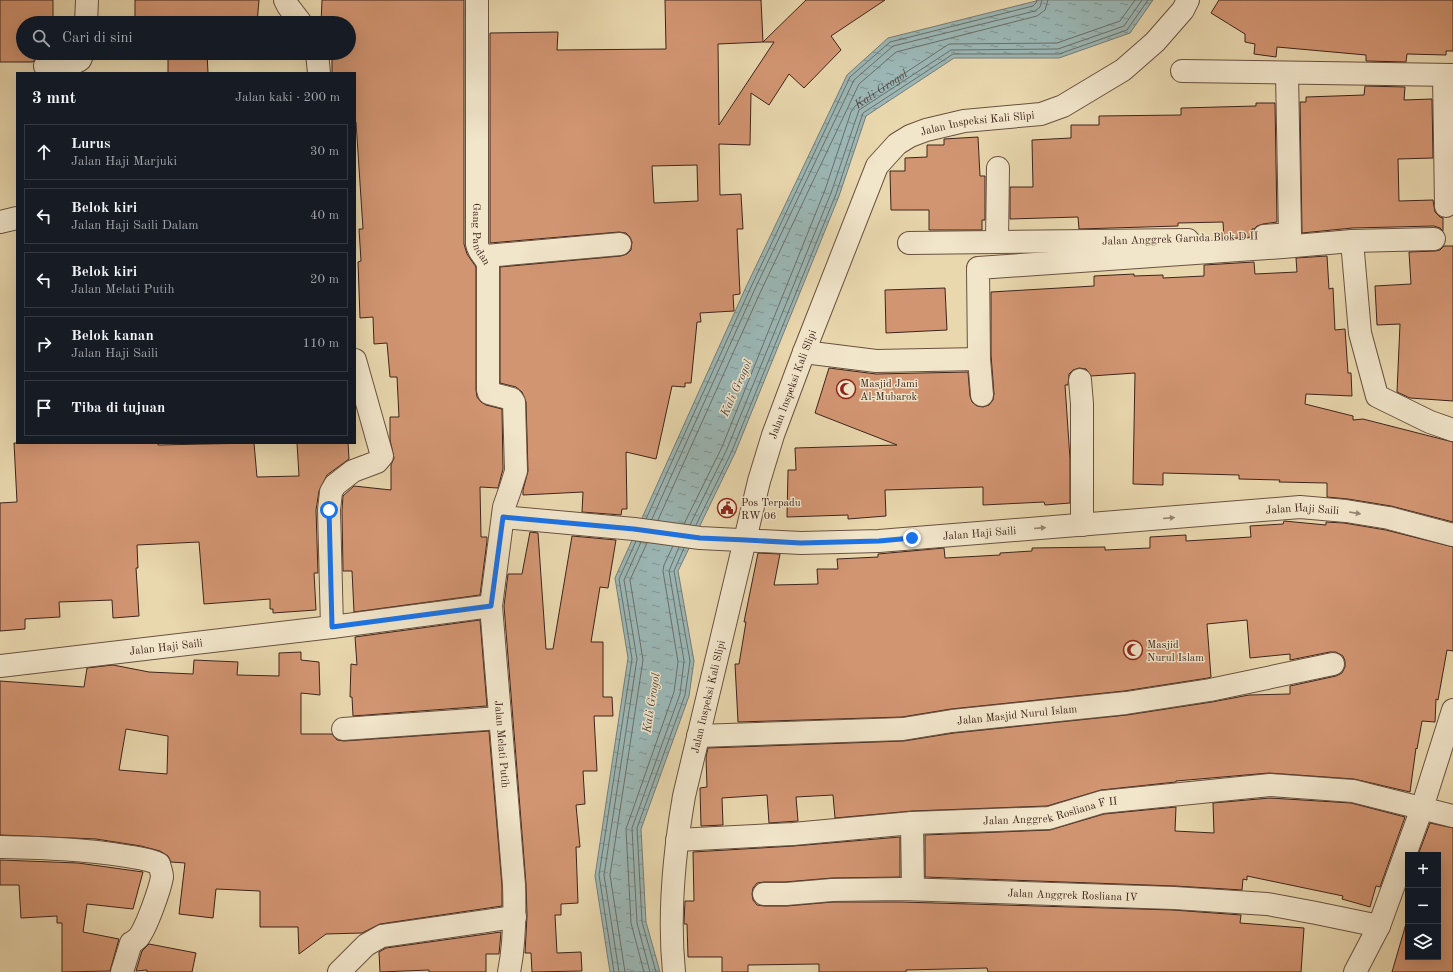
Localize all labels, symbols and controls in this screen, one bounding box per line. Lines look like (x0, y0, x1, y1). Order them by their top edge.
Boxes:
search box (16, 16, 356, 60)
icon: search (30, 27, 52, 49)
text: Cari di sini (62, 31, 133, 46)
water label: Kali Grogol (852, 68, 910, 112)
text: 3 mnt (32, 90, 76, 107)
text: Jalan kaki · 200 m (235, 91, 340, 104)
street label: Jalan Inspeksi Kali Slipi (919, 111, 1035, 139)
text: Lurus (71, 137, 111, 152)
icon: ahead (33, 141, 55, 163)
text: 30 m (310, 145, 339, 158)
text: Jalan Haji Marjuki (71, 155, 177, 168)
text: Belok kiri (71, 201, 137, 216)
street label: Gang Pandan (470, 203, 492, 267)
icon: left (33, 205, 55, 227)
text: 40 m (310, 209, 339, 222)
text: Jalan Haji Saili Dalam (71, 219, 198, 232)
street label: Jalan Anggrek Garuda Blok D II (1102, 231, 1258, 248)
text: Belok kiri (71, 265, 137, 280)
icon: left (33, 269, 55, 291)
text: 20 m (310, 273, 339, 286)
text: Jalan Melati Putih (71, 283, 174, 296)
text: Belok kanan (71, 329, 154, 344)
street label: Jalan Inspeksi Kali Slipi (768, 329, 819, 440)
icon: right (33, 333, 55, 355)
text: 110 m (302, 337, 339, 350)
text: Jalan Haji Saili (71, 347, 158, 360)
water label: Kali Grogol (719, 358, 755, 420)
mosque icon: Masjid Jami Al-Mubarok (835, 378, 857, 400)
place label: Masjid Jami Al-Mubarok (860, 379, 918, 403)
icon: arrive (33, 397, 55, 419)
text: Tiba di tujuan (71, 401, 165, 416)
public building icon: Pos Terpadu RW 06 (716, 497, 738, 519)
place label: Pos Terpadu RW 06 (741, 498, 801, 522)
route start (320, 501, 338, 519)
street label: Jalan Haji Saili (1265, 503, 1339, 517)
one-way arrow (1349, 510, 1361, 516)
one-way arrow (1163, 514, 1175, 521)
one-way arrow (1034, 525, 1046, 532)
street label: Jalan Haji Saili (942, 526, 1017, 543)
route end (903, 529, 921, 547)
street label: Jalan Haji Saili (129, 638, 203, 658)
street label: Jalan Inspeksi Kali Slipi (690, 639, 728, 754)
mosque icon: Masjid Nurul Islam (1122, 639, 1144, 661)
place label: Masjid Nurul Islam (1147, 640, 1204, 664)
water label: Kali Grogol (641, 672, 663, 735)
street label: Jalan Melati Putih (492, 700, 510, 788)
street label: Jalan Masjid Nurul Islam (956, 704, 1078, 727)
street label: Jalan Anggrek Rosliana F II (983, 796, 1118, 827)
map controls (1405, 852, 1441, 960)
button: + (1405, 852, 1441, 888)
button: − (1405, 888, 1441, 924)
street label: Jalan Anggrek Rosliana IV (1007, 889, 1139, 904)
button: layers (1405, 924, 1441, 960)

